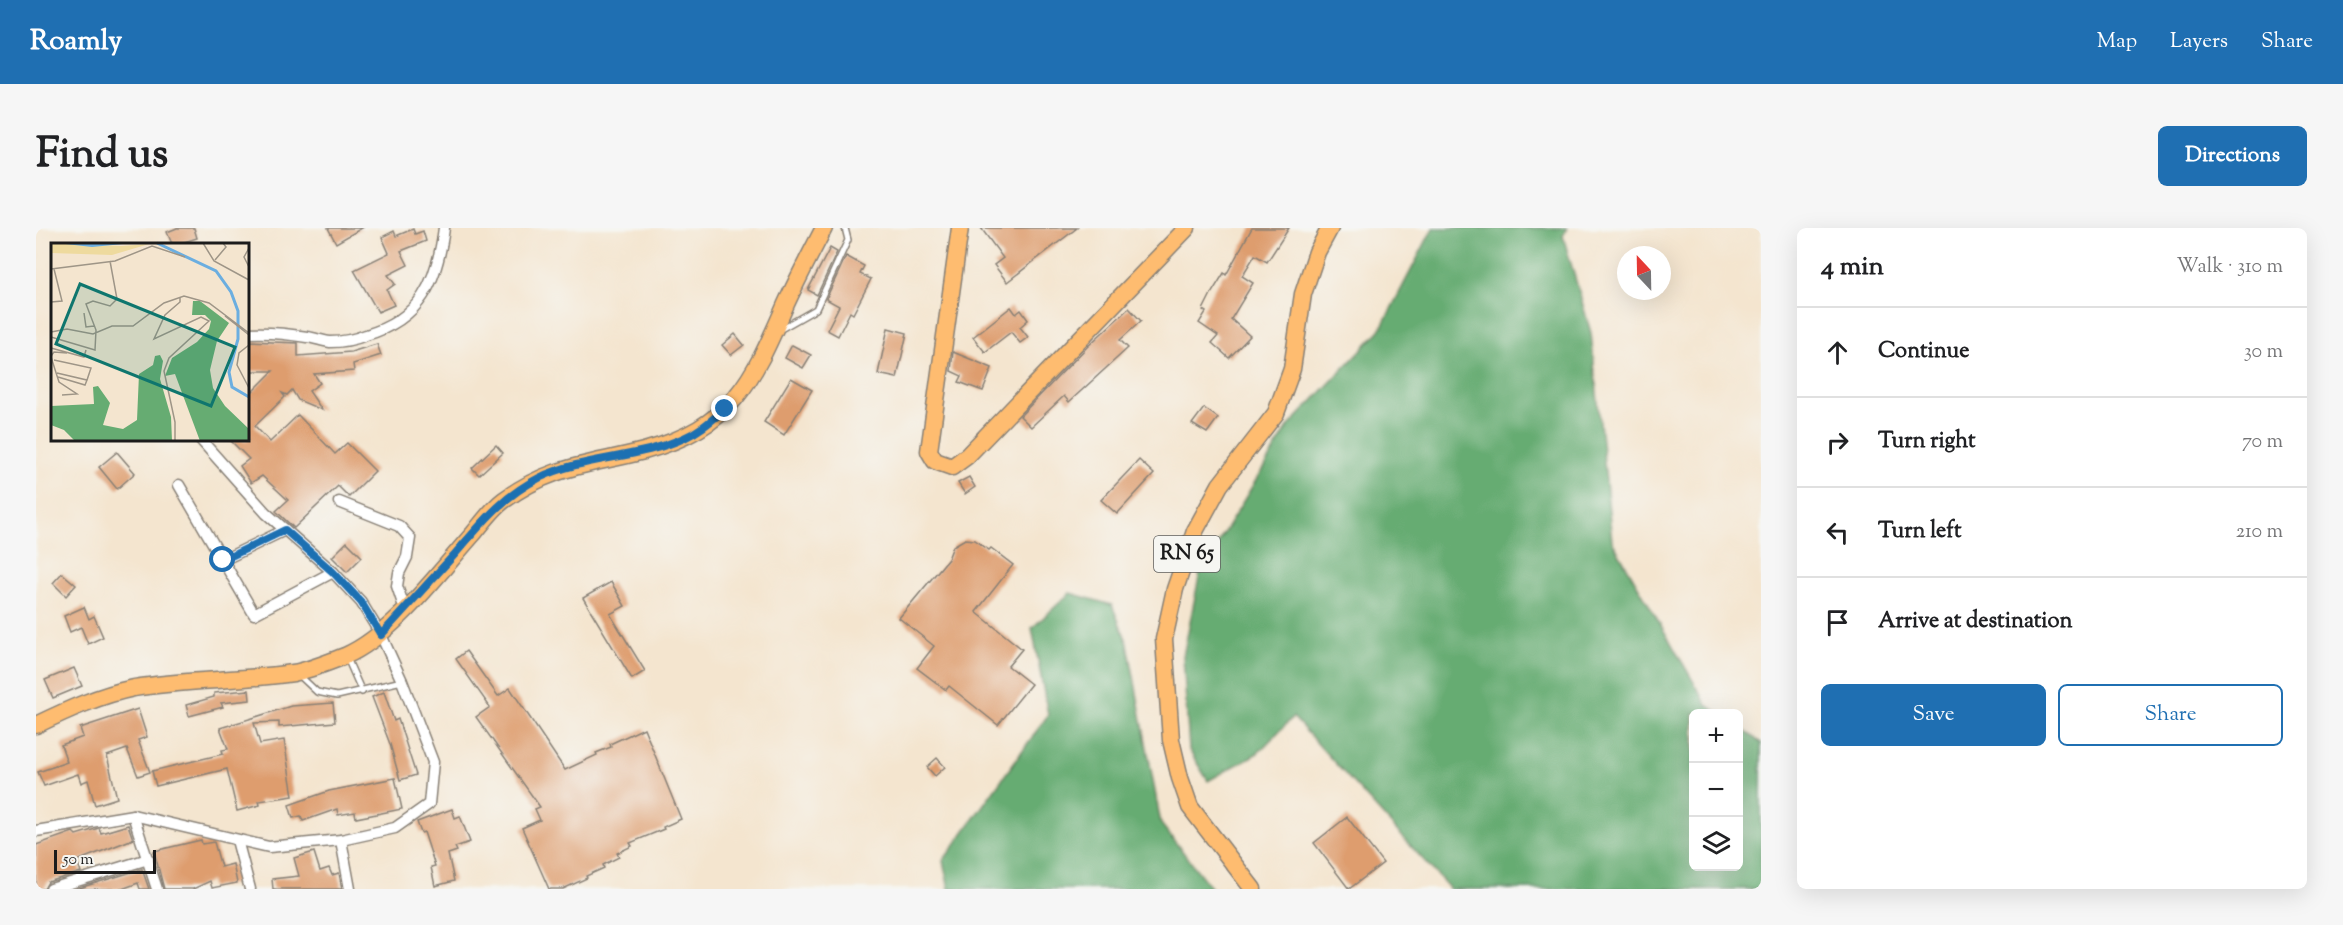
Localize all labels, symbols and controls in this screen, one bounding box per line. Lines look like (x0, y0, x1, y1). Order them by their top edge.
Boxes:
text: Roamly (30, 22, 122, 62)
text: Map (2097, 27, 2137, 57)
text: Layers (2170, 27, 2228, 57)
text: Share (2261, 27, 2313, 57)
text: Find us (36, 126, 168, 186)
button: Directions (2158, 126, 2307, 186)
inset map (51, 243, 249, 441)
north arrow (1617, 246, 1671, 300)
text: 4 min (1821, 249, 1884, 286)
text: Walk · 310 m (2176, 253, 2283, 282)
icon: ahead (1821, 336, 1854, 369)
text: Continue (1878, 336, 1969, 368)
text: 30 m (2244, 338, 2283, 367)
route end (711, 395, 737, 421)
icon: right (1821, 426, 1854, 459)
text: Turn right (1878, 426, 1975, 458)
text: 70 m (2242, 428, 2283, 457)
icon: left (1821, 516, 1854, 549)
text: Turn left (1878, 516, 1961, 548)
text: 210 m (2236, 518, 2283, 547)
road number: RN 65 (1154, 536, 1220, 572)
route start (209, 546, 235, 572)
icon: arrive (1821, 606, 1854, 639)
text: Arrive at destination (1878, 606, 2073, 638)
button: Save (1821, 684, 2046, 746)
button: Share (2058, 684, 2283, 746)
map controls (1689, 709, 1743, 871)
button: + (1689, 709, 1743, 763)
button: − (1689, 763, 1743, 817)
button: layers (1689, 817, 1743, 871)
scale bar (54, 847, 156, 874)
text: 50 m (63, 849, 94, 872)

